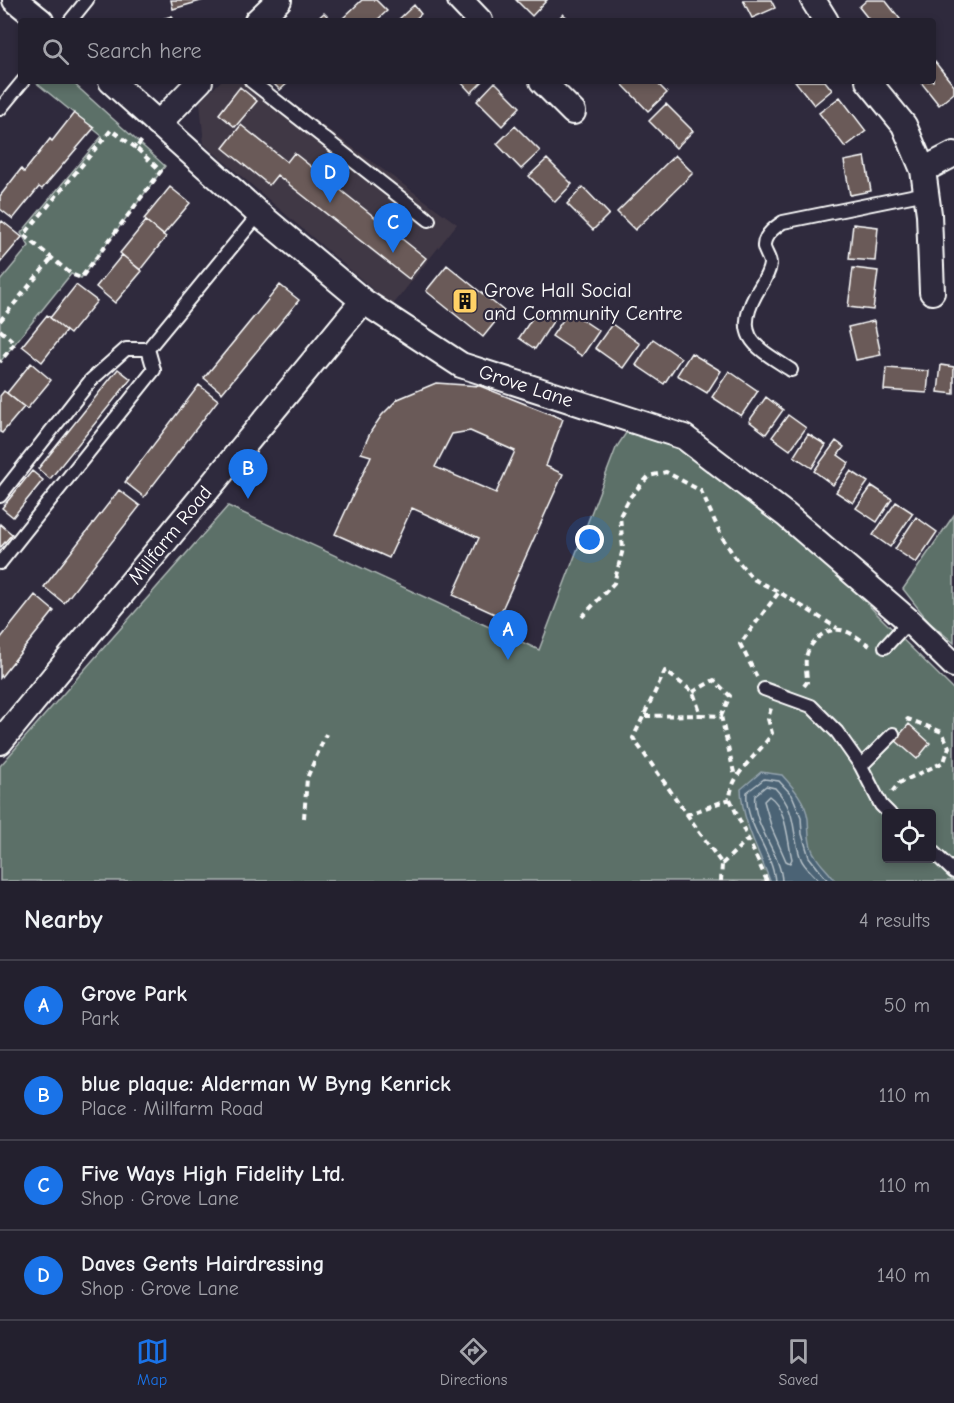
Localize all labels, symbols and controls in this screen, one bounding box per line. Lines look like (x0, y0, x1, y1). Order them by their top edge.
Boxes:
search box (18, 18, 936, 84)
icon: search (39, 35, 72, 68)
text: Search here (87, 38, 202, 64)
pin: D (310, 154, 350, 203)
pin: C (374, 204, 412, 253)
place label: Grove Hall Social and Community Centre (484, 279, 682, 325)
building icon: Grove Hall Social and Community Centre (450, 286, 480, 316)
street label: Grove Lane (476, 360, 576, 412)
pin: B (228, 450, 268, 499)
street label: Millfarm Road (123, 481, 217, 589)
your location (575, 525, 604, 554)
pin: A (488, 610, 528, 660)
map controls (882, 809, 936, 863)
button: locate (882, 809, 936, 863)
text: Nearby (24, 905, 103, 935)
text: 4 results (859, 909, 930, 932)
text: Grove Park (81, 981, 187, 1007)
text: A (38, 994, 49, 1017)
text: 50 m (884, 994, 930, 1017)
text: Park (81, 1007, 119, 1030)
text: blue plaque: Alderman W Byng Kenrick (81, 1071, 451, 1097)
text: B (37, 1084, 50, 1107)
text: 110 m (879, 1084, 930, 1107)
text: Place · Millfarm Road (81, 1097, 263, 1120)
text: Five Ways High Fidelity Ltd. (81, 1161, 345, 1187)
text: C (37, 1174, 50, 1197)
text: 110 m (879, 1174, 930, 1197)
text: Shop · Grove Lane (81, 1187, 239, 1210)
text: Daves Gents Hairdressing (81, 1251, 325, 1277)
text: D (37, 1264, 50, 1287)
text: 140 m (877, 1264, 930, 1287)
text: Shop · Grove Lane (81, 1277, 239, 1300)
tab: Map (136, 1335, 169, 1389)
tab: Directions (440, 1335, 507, 1389)
tab: Saved (778, 1335, 818, 1389)

